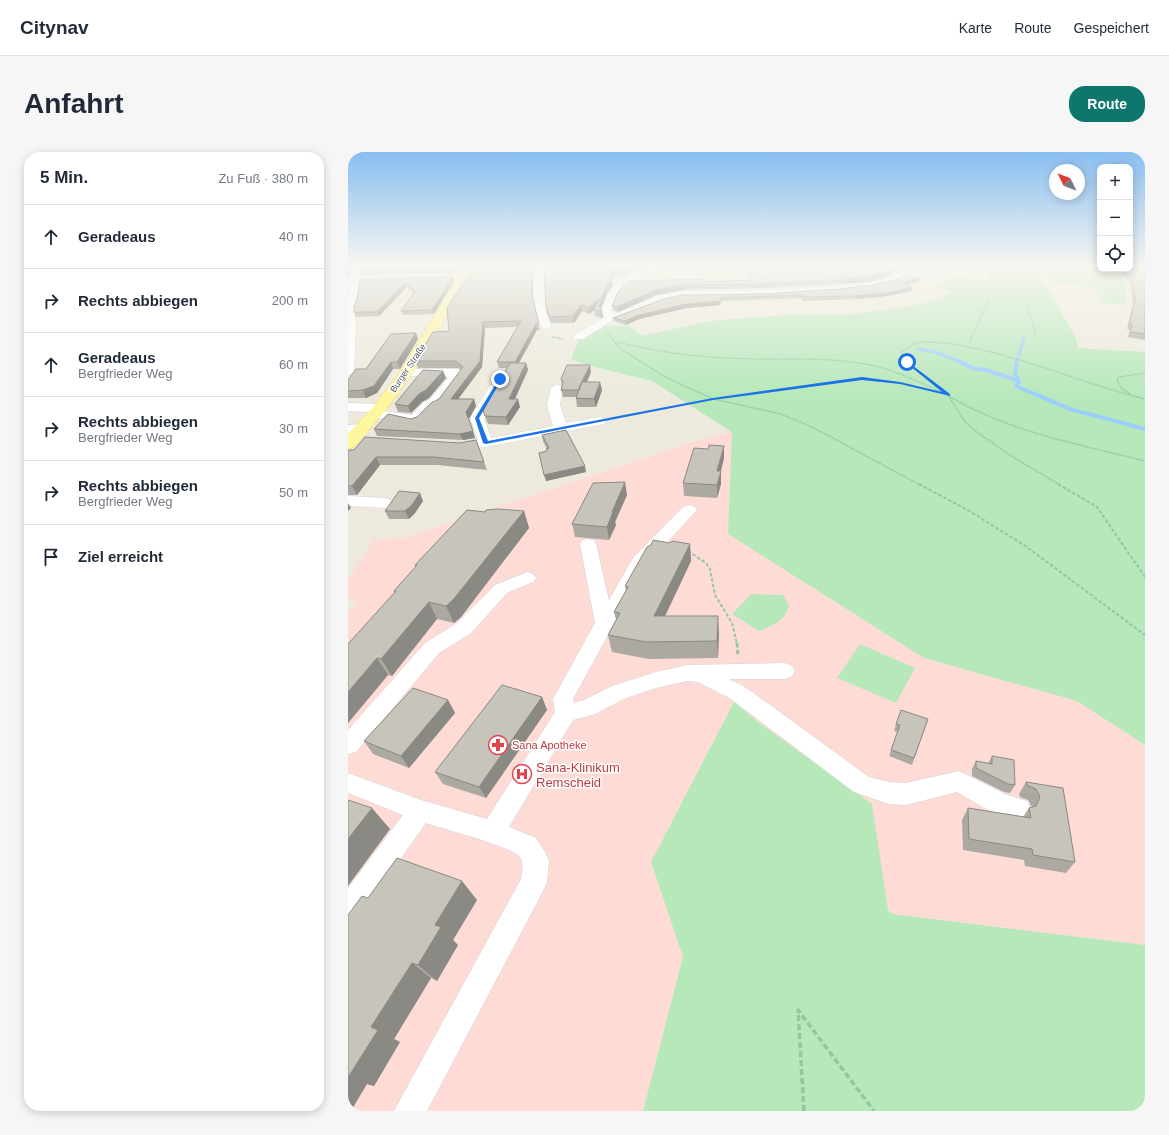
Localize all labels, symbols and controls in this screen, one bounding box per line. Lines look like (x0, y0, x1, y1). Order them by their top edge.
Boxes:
text: Citynav (20, 17, 89, 38)
text: Karte (959, 20, 992, 36)
text: Route (1014, 20, 1052, 36)
text: Gespeichert (1074, 20, 1149, 36)
button: Route (1069, 86, 1145, 122)
text: Anfahrt (24, 88, 124, 119)
north arrow (1049, 164, 1085, 200)
map controls (1097, 164, 1133, 272)
button: + (1097, 164, 1133, 200)
text: 5 Min. (40, 168, 88, 187)
text: Zu Fuß · 380 m (218, 171, 308, 186)
button: − (1097, 200, 1133, 236)
icon: ahead (40, 226, 62, 248)
text: Geradeaus (78, 228, 156, 245)
text: 40 m (279, 229, 308, 244)
button: locate (1097, 236, 1133, 272)
icon: right (40, 290, 62, 312)
text: Rechts abbiegen (78, 292, 198, 309)
text: 200 m (272, 293, 308, 308)
street label: Burger Straße (388, 342, 428, 394)
text: Geradeaus (78, 349, 156, 366)
route start (898, 353, 916, 371)
icon: ahead (40, 354, 62, 376)
text: 60 m (279, 357, 308, 372)
text: Bergfrieder Weg (78, 366, 172, 381)
route end (491, 370, 509, 388)
text: Rechts abbiegen (78, 413, 198, 430)
icon: right (40, 418, 62, 440)
text: 30 m (279, 421, 308, 436)
text: Bergfrieder Weg (78, 430, 172, 445)
text: Rechts abbiegen (78, 477, 198, 494)
icon: right (40, 482, 62, 504)
text: 50 m (279, 485, 308, 500)
text: Bergfrieder Weg (78, 494, 172, 509)
icon: arrive (40, 546, 62, 568)
text: Ziel erreicht (78, 548, 163, 565)
pharmacy icon: Sana Apotheke (487, 734, 509, 756)
place label: Sana Apotheke (512, 739, 587, 751)
place label: Sana-Klinikum Remscheid (536, 760, 620, 790)
hospital icon: Sana-Klinikum Remscheid (511, 763, 533, 785)

